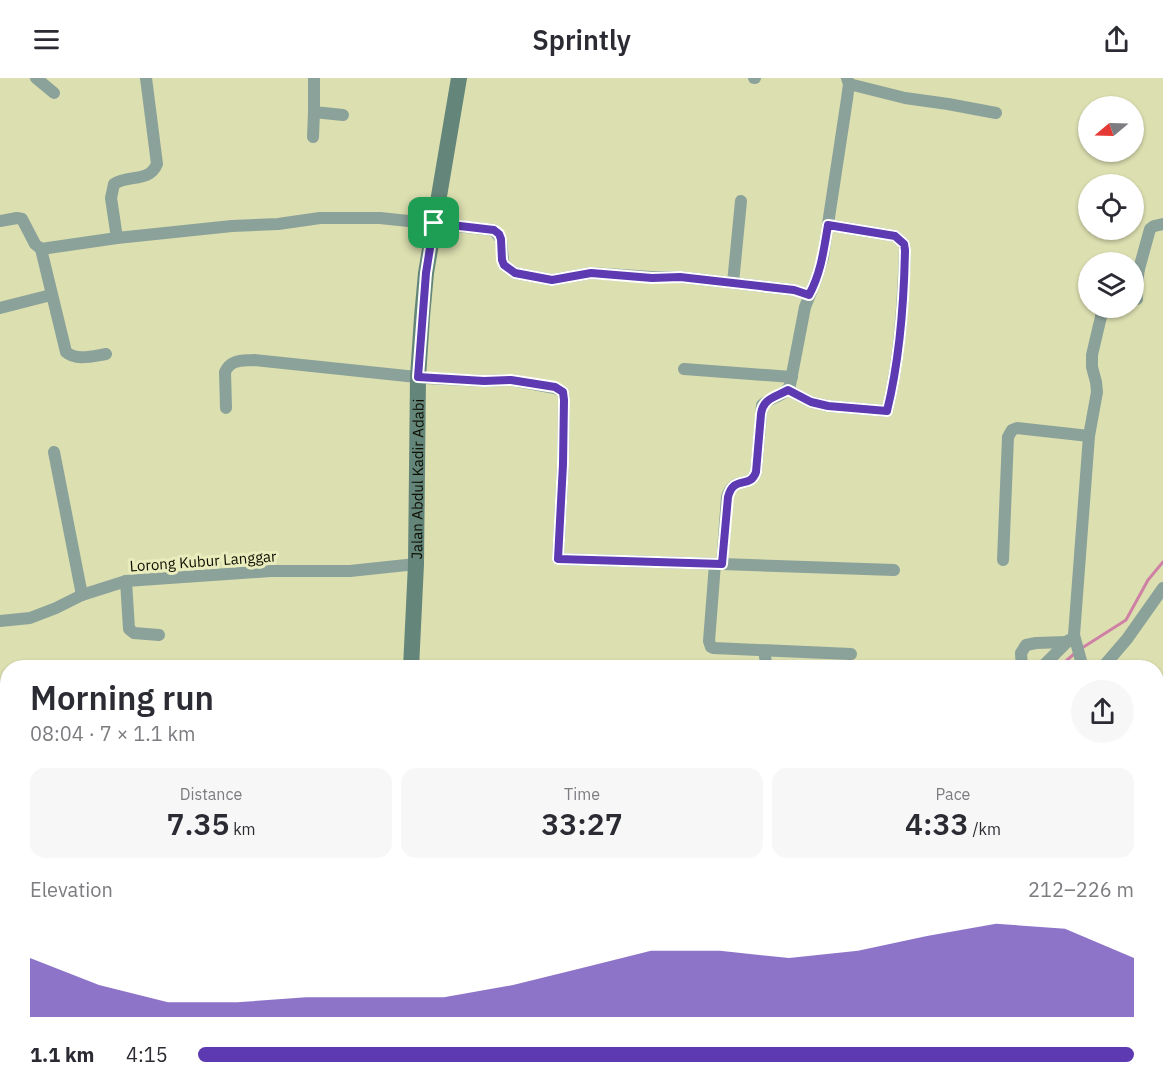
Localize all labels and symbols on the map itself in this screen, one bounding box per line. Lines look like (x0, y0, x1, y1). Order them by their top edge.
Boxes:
north arrow (1078, 96, 1144, 162)
pin (408, 197, 459, 248)
street label: Jalan Abdul Kadir Adabi (407, 399, 427, 560)
street label: Lorong Kubur Langgar (129, 546, 278, 576)

